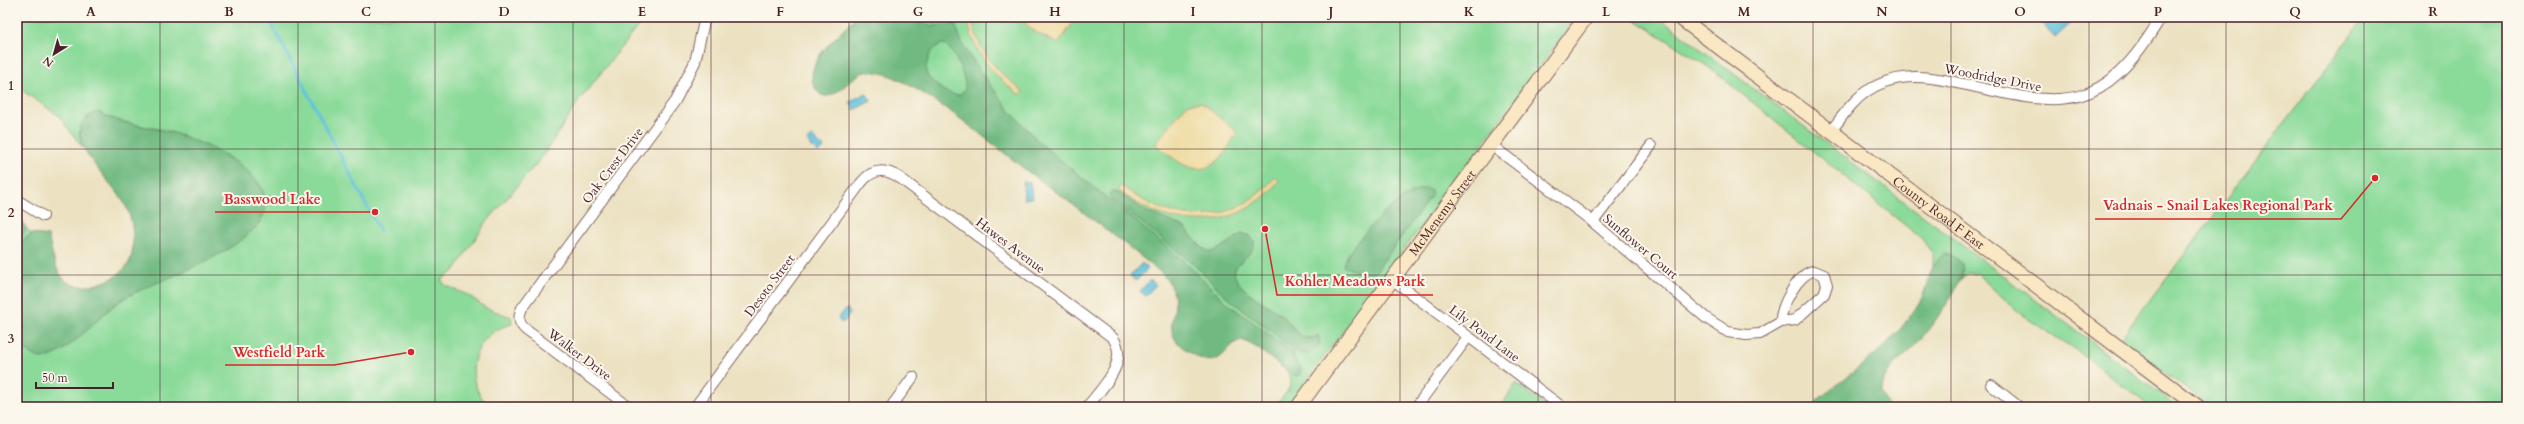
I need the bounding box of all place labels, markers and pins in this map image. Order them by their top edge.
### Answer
callout: Basswood Lake [215,186,329,212]
callout: Vadnais - Snail Lakes Regional Park [2095,193,2341,219]
callout: Kohler Meadows Park [1277,269,1433,295]
callout: Westfield Park [225,339,334,365]

